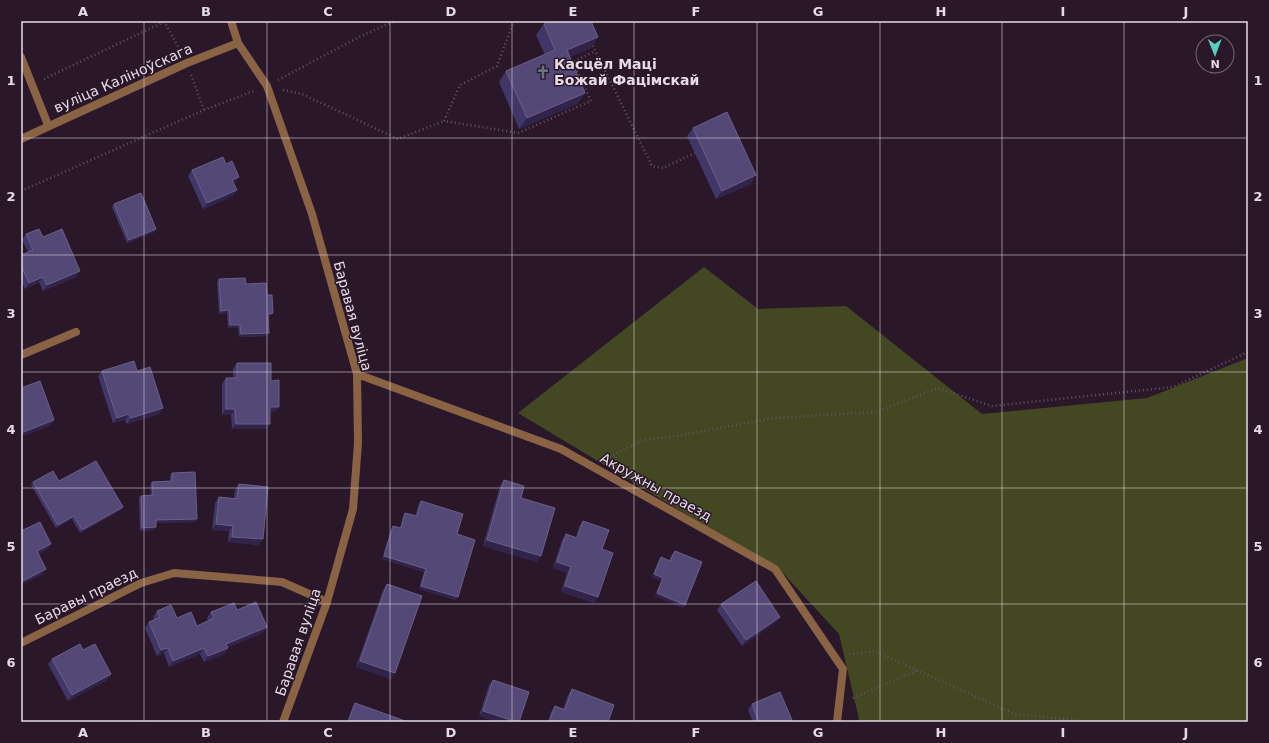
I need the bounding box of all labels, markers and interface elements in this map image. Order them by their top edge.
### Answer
text: A [78,4,88,19]
text: B [201,4,211,19]
text: C [323,4,333,19]
text: D [446,4,457,19]
text: E [569,4,577,19]
text: F [692,4,700,19]
text: G [813,4,823,19]
text: H [936,4,946,19]
text: I [1061,4,1065,19]
text: J [1183,4,1188,19]
north arrow [1195,34,1235,74]
street label: вуліца Каліноўскага [51,40,195,116]
place label: Касцёл Маці Божай Фацімскай [554,56,699,88]
text: N [1210,57,1220,70]
church icon: Касцёл Маці Божай Фацімскай [535,64,551,80]
text: 1 [6,73,16,88]
text: 1 [1253,73,1263,88]
text: 2 [6,189,16,204]
text: 2 [1253,189,1263,204]
street label: Баравая вуліца [331,259,375,373]
text: 3 [6,306,16,321]
text: 3 [1253,306,1263,321]
text: 4 [6,422,16,437]
text: 4 [1253,422,1263,437]
street label: Акружны праезд [598,450,714,524]
text: 5 [6,539,16,554]
text: 5 [1253,539,1263,554]
street label: Баравы праезд [32,564,140,628]
street label: Баравая вуліца [272,586,324,698]
text: 6 [6,655,16,670]
text: 6 [1253,655,1263,670]
text: A [78,725,88,740]
text: B [201,725,211,740]
text: C [323,725,333,740]
text: D [446,725,457,740]
text: E [569,725,577,740]
text: F [692,725,700,740]
text: G [813,725,823,740]
text: H [936,725,946,740]
text: I [1061,725,1065,740]
text: J [1183,725,1188,740]

